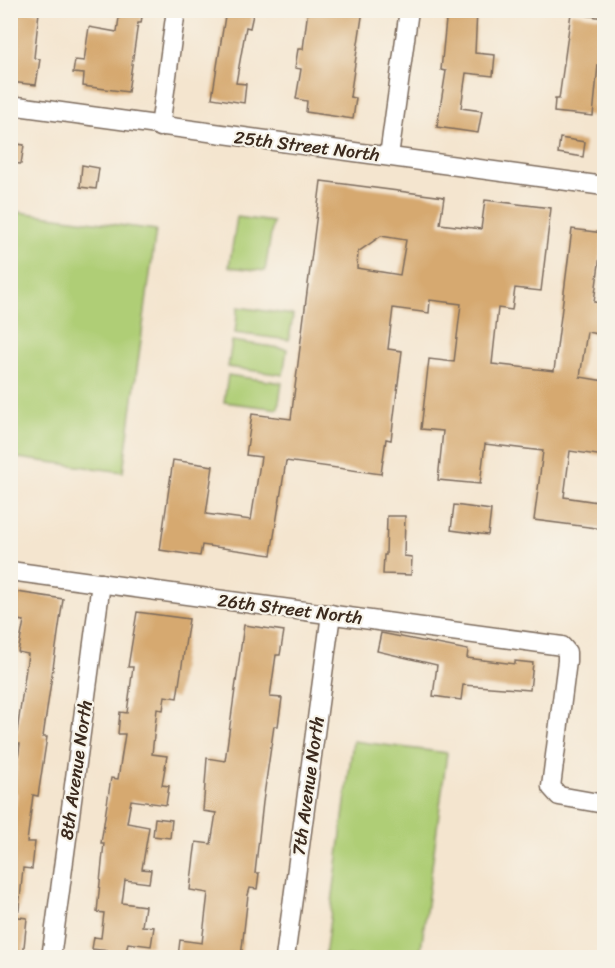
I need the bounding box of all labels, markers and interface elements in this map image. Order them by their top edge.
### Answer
street label: 25th Street North [232,121,382,171]
street label: 26th Street North [216,584,364,634]
street label: 8th Avenue North [50,698,102,842]
street label: 7th Avenue North [282,714,334,858]

